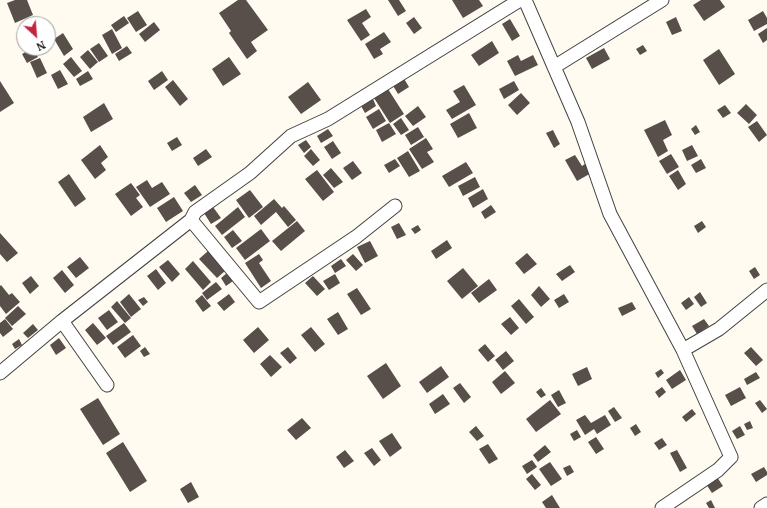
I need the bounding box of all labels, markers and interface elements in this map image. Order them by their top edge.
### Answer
north arrow [16,16,56,56]
text: N [34,38,48,54]

